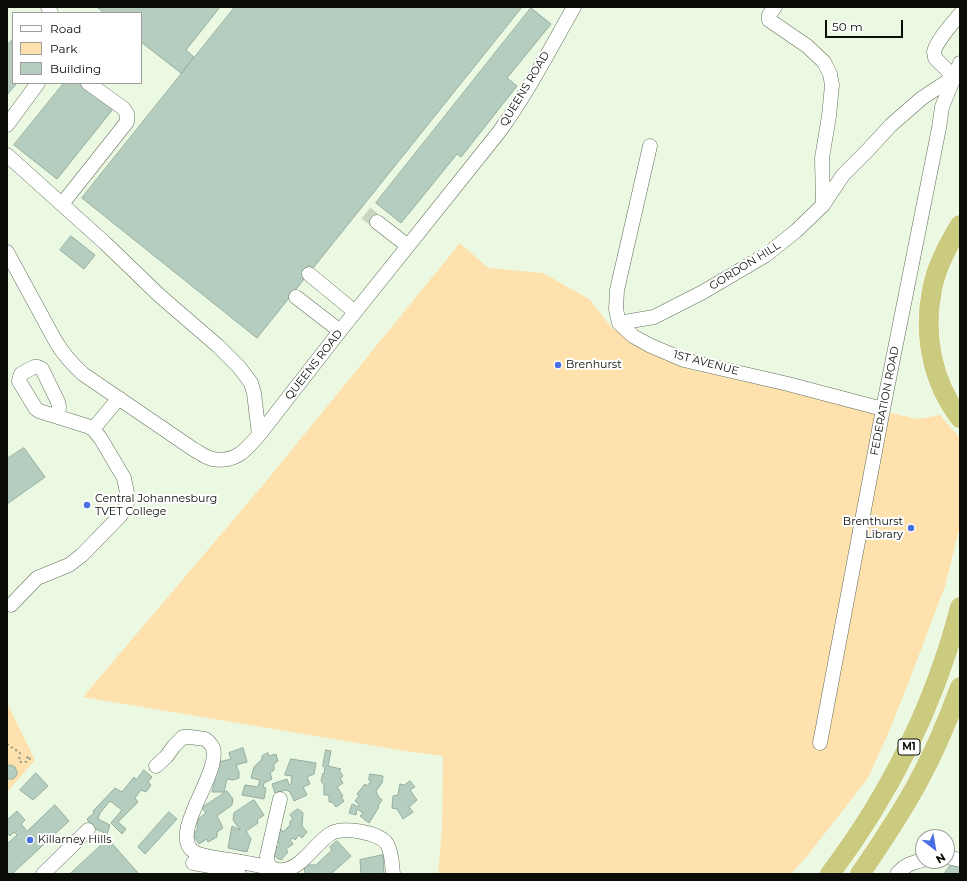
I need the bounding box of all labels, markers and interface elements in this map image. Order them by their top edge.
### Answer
legend [12,12,142,84]
scale bar [827,12,905,38]
text: 50 m [832,19,863,34]
text: Road [50,21,81,36]
text: Park [50,41,77,56]
street label: QUEENS ROAD [497,49,553,129]
text: Building [50,61,101,76]
street label: GORDON HILL [707,239,783,293]
street label: QUEENS ROAD [283,327,345,403]
street label: FEDERATION ROAD [868,345,902,457]
street label: 1ST AVENUE [672,348,740,378]
place label: Brenhurst [566,358,622,372]
marker: Brenhurst [553,360,563,370]
place label: Central Johannesburg TVET College [95,492,217,518]
marker: Central Johannesburg TVET College [82,500,92,510]
place label: Brenthurst Library [843,515,903,541]
marker: Brenthurst Library [906,523,916,533]
road number: M1 [898,739,920,755]
north arrow [915,829,955,869]
place label: Killarney Hills [38,833,112,847]
marker: Killarney Hills [25,835,35,845]
text: N [933,850,948,867]

